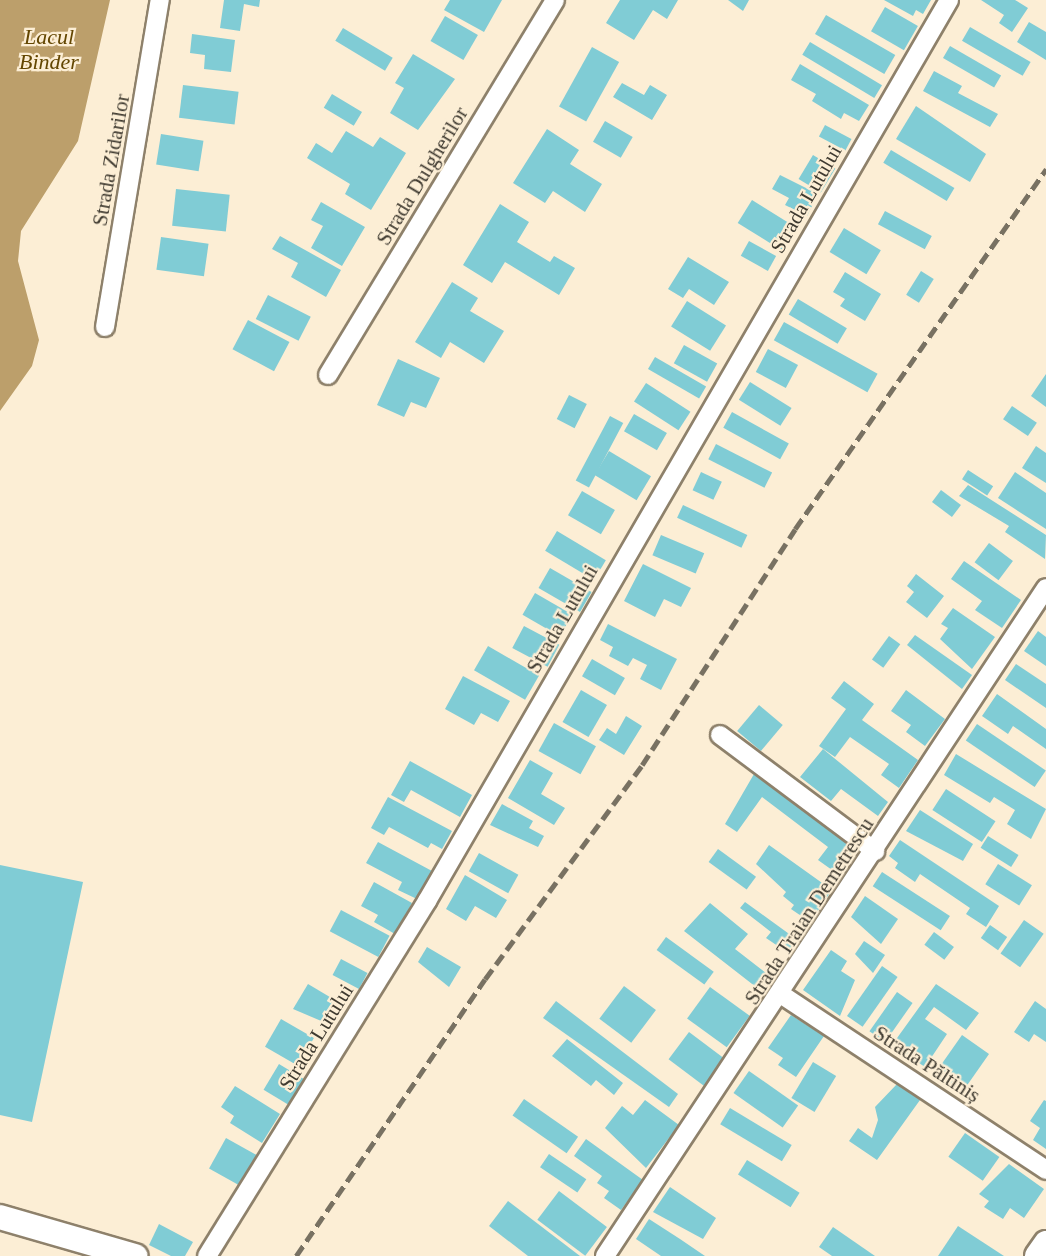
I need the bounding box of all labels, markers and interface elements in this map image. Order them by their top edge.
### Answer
water label: Lacul Binder [19,23,79,74]
street label: Strada Zidarilor [87,92,135,228]
street label: Strada Dulgherilor [371,102,473,250]
street label: Strada Lutului [765,140,847,258]
street label: Strada Lutului [521,560,603,678]
street label: Strada Traian Demetrescu [739,813,879,1009]
street label: Strada Lutului [273,979,359,1095]
street label: Strada Păltiniș [869,1020,985,1108]

